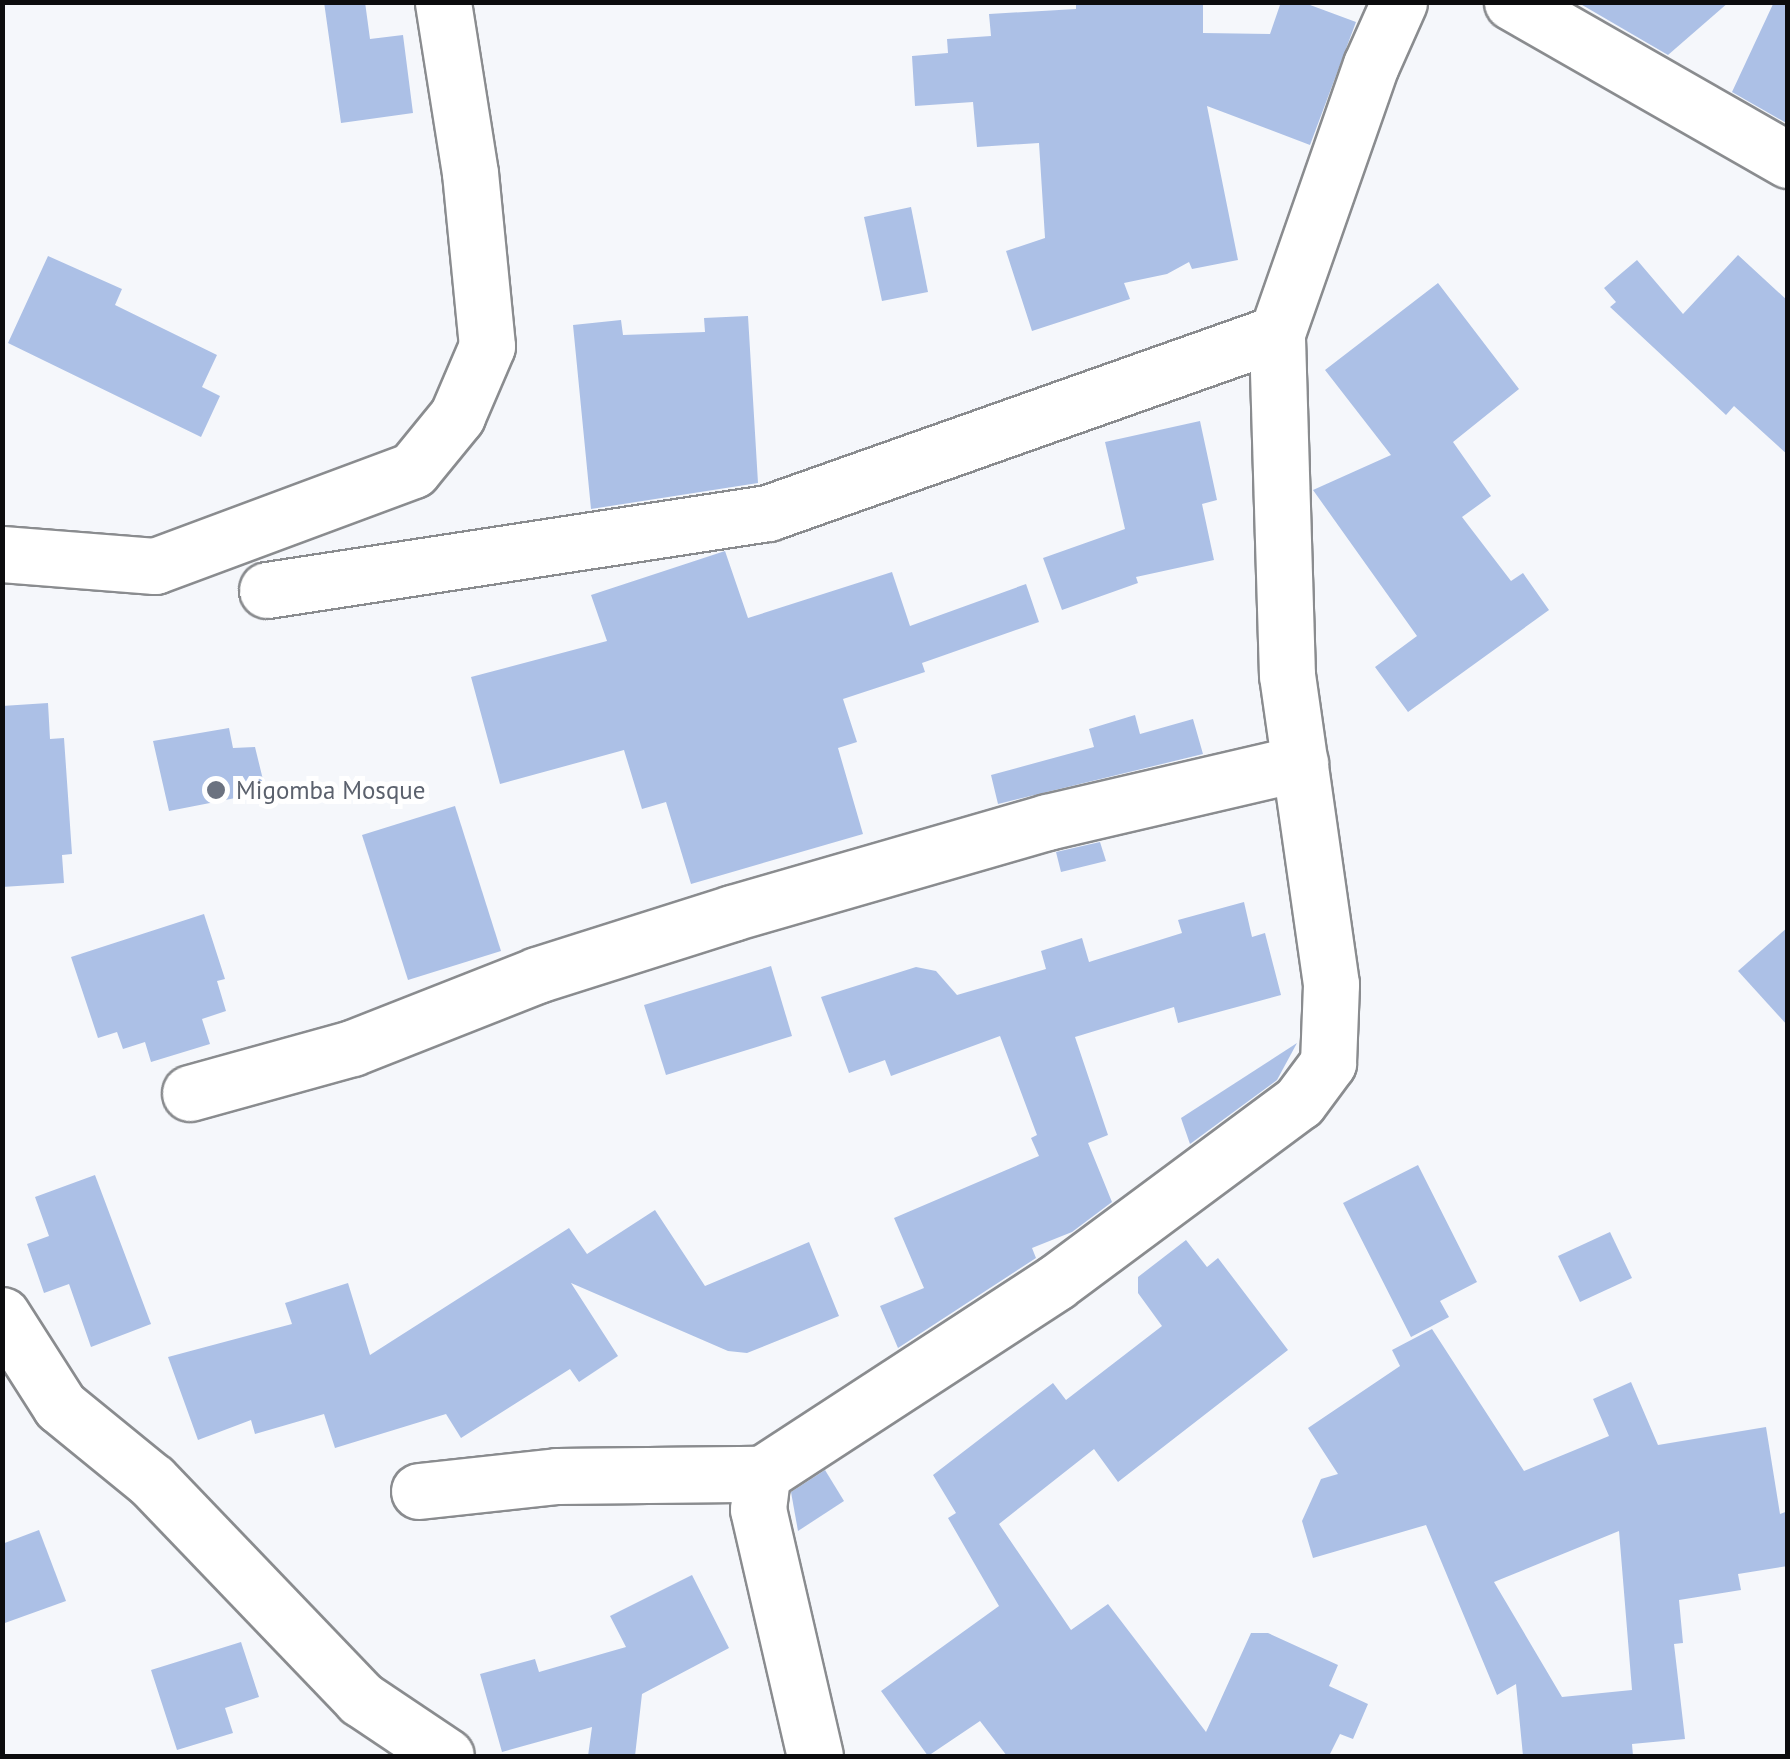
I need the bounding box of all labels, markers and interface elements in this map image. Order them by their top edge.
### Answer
place label: Migomba Mosque [236,775,425,805]
marker: Migomba Mosque [205,779,227,801]

